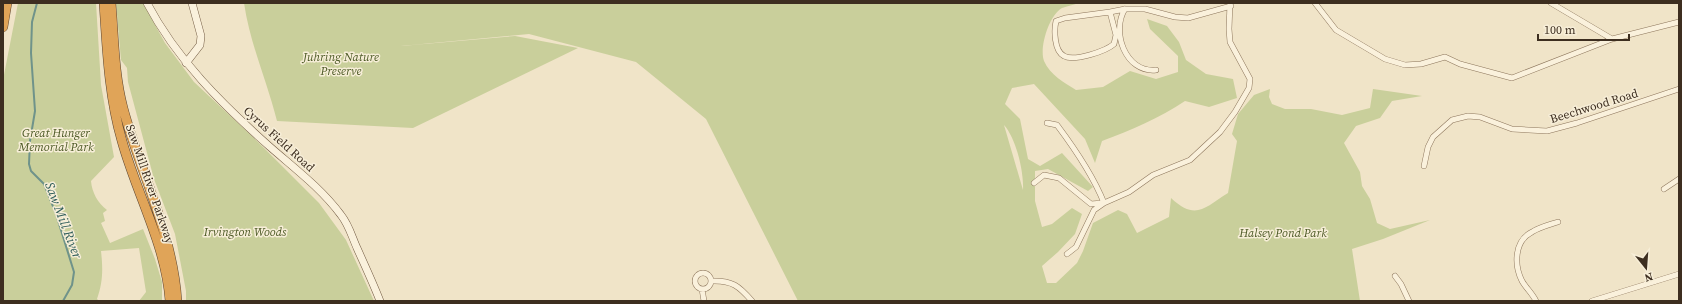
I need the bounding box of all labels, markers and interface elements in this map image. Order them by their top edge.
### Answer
scale bar [1538,16,1629,42]
text: 100 m [1544,22,1576,38]
park label: Juhring Nature Preserve [301,49,379,79]
street label: Beechwood Road [1548,85,1640,127]
street label: Cyrus Field Road [240,103,318,175]
street label: Saw Mill River Parkway [122,122,178,247]
park label: Great Hunger Memorial Park [17,125,94,155]
water label: Saw Mill River [41,180,86,262]
park label: Irvington Woods [203,224,287,240]
park label: Halsey Pond Park [1238,225,1327,241]
north arrow [1626,248,1666,288]
text: N [1643,269,1655,285]

